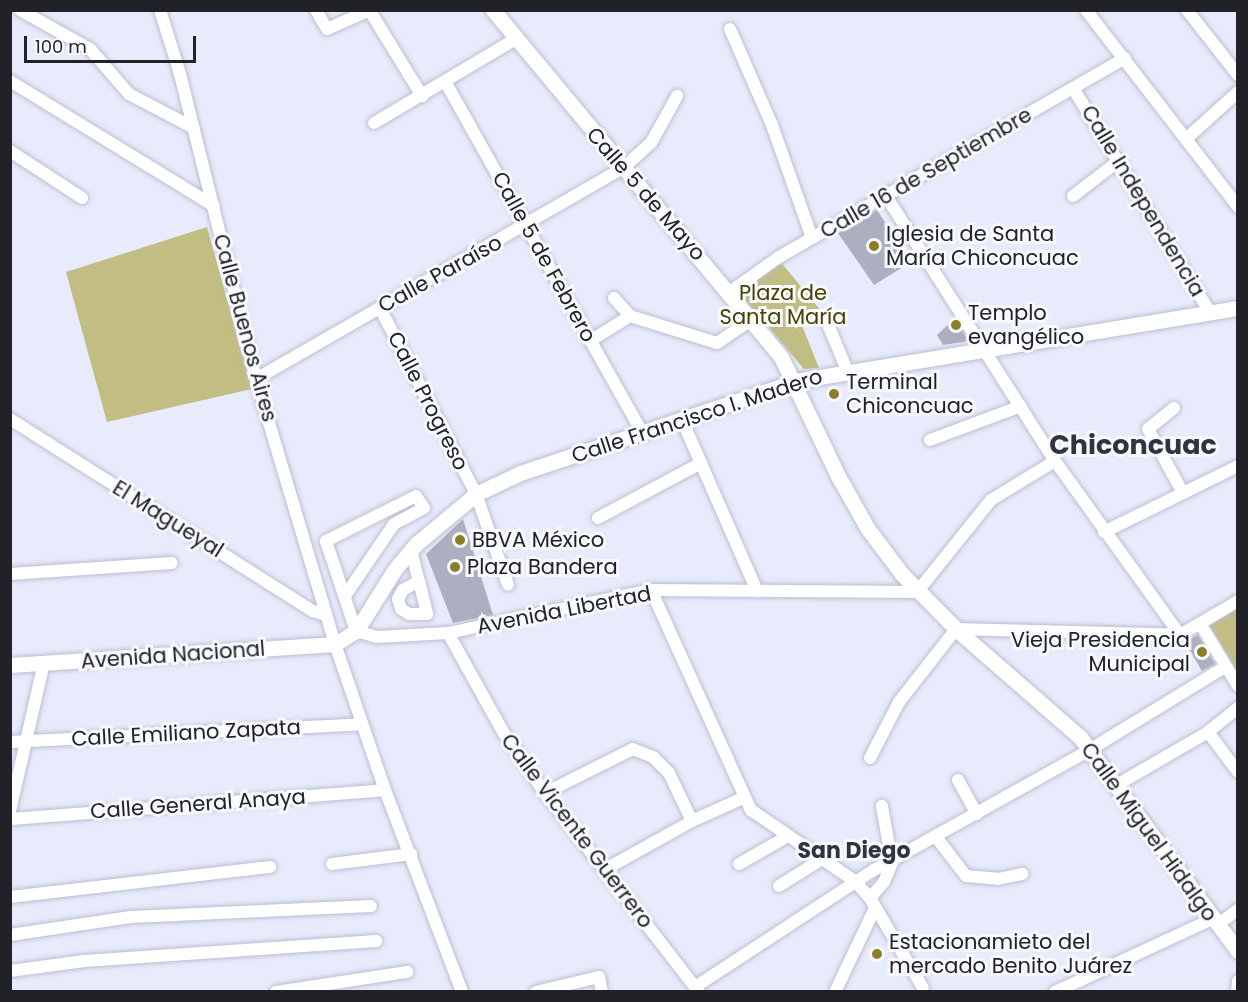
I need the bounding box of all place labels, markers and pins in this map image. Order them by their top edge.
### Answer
place label: Iglesia de Santa María Chiconcuac [886,221,1079,271]
marker: Iglesia de Santa María Chiconcuac [867,239,881,253]
place label: Templo evangélico [968,300,1084,350]
marker: Templo evangélico [949,318,963,332]
place label: Terminal Chiconcuac [846,369,974,419]
marker: Terminal Chiconcuac [827,387,841,401]
place label: BBVA México [472,527,604,553]
marker: BBVA México [453,533,467,547]
place label: Plaza Bandera [467,554,618,580]
marker: Plaza Bandera [448,560,462,574]
place label: Vieja Presidencia Municipal [1011,627,1190,677]
marker: Vieja Presidencia Municipal [1195,645,1209,659]
place label: Estacionamieto del mercado Benito Juárez [889,929,1132,979]
marker: Estacionamieto del mercado Benito Juárez [870,947,884,961]

